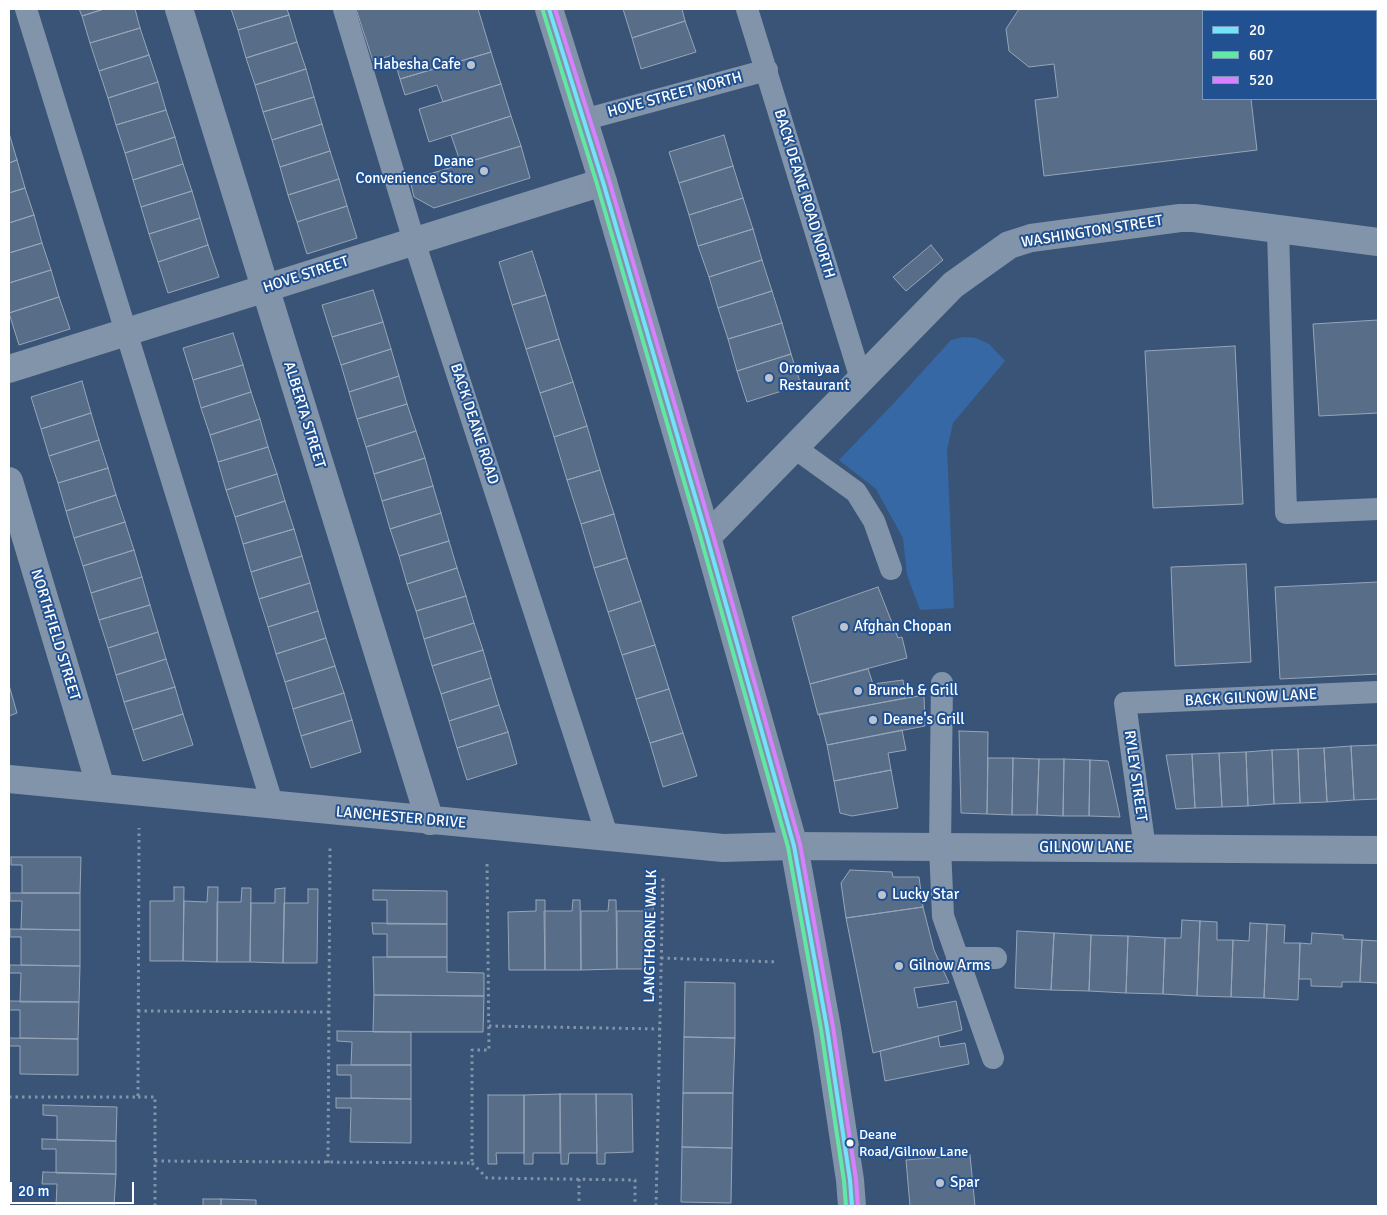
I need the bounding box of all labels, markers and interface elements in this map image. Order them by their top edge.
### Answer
legend [1202,10,1377,100]
text: 20 [1249,21,1265,39]
text: 607 [1249,46,1273,64]
place label: Habesha Cafe [373,56,461,74]
marker: Habesha Cafe [465,59,477,71]
street label: HOVE STREET NORTH [606,68,744,122]
text: 520 [1249,71,1273,89]
street label: BACK DEANE ROAD NORTH [770,107,838,281]
place label: Deane Convenience Store [355,153,474,188]
marker: Deane Convenience Store [478,165,490,177]
street label: WASHINGTON STREET [1020,212,1164,252]
street label: HOVE STREET [261,253,351,297]
street label: ALBERTA STREET [279,359,329,471]
place label: Oromiyaa Restaurant [779,360,849,395]
street label: BACK DEANE ROAD [446,361,502,487]
marker: Oromiyaa Restaurant [763,372,775,384]
street label: NORTHFIELD STREET [26,567,84,703]
place label: Afghan Chopan [854,618,952,636]
marker: Afghan Chopan [838,621,850,633]
place label: Brunch & Grill [868,682,958,700]
marker: Brunch & Grill [852,685,864,697]
street label: BACK GILNOW LANE [1184,686,1318,710]
place label: Deane's Grill [883,711,965,729]
marker: Deane's Grill [867,714,879,726]
street label: RYLEY STREET [1120,729,1150,823]
street label: LANCHESTER DRIVE [335,803,467,833]
street label: GILNOW LANE [1039,839,1133,857]
street label: LANGTHORNE WALK [641,869,661,1003]
place label: Lucky Star [892,886,959,904]
marker: Lucky Star [876,889,888,901]
place label: Gilnow Arms [909,957,990,975]
marker: Gilnow Arms [893,960,905,972]
place label: Deane Road/Gilnow Lane [859,1127,968,1160]
marker: Deane Road/Gilnow Lane [845,1138,855,1148]
scale bar [12,1172,136,1204]
place label: Spar [950,1174,979,1192]
marker: Spar [934,1177,946,1189]
text: 20 m [18,1182,49,1200]

